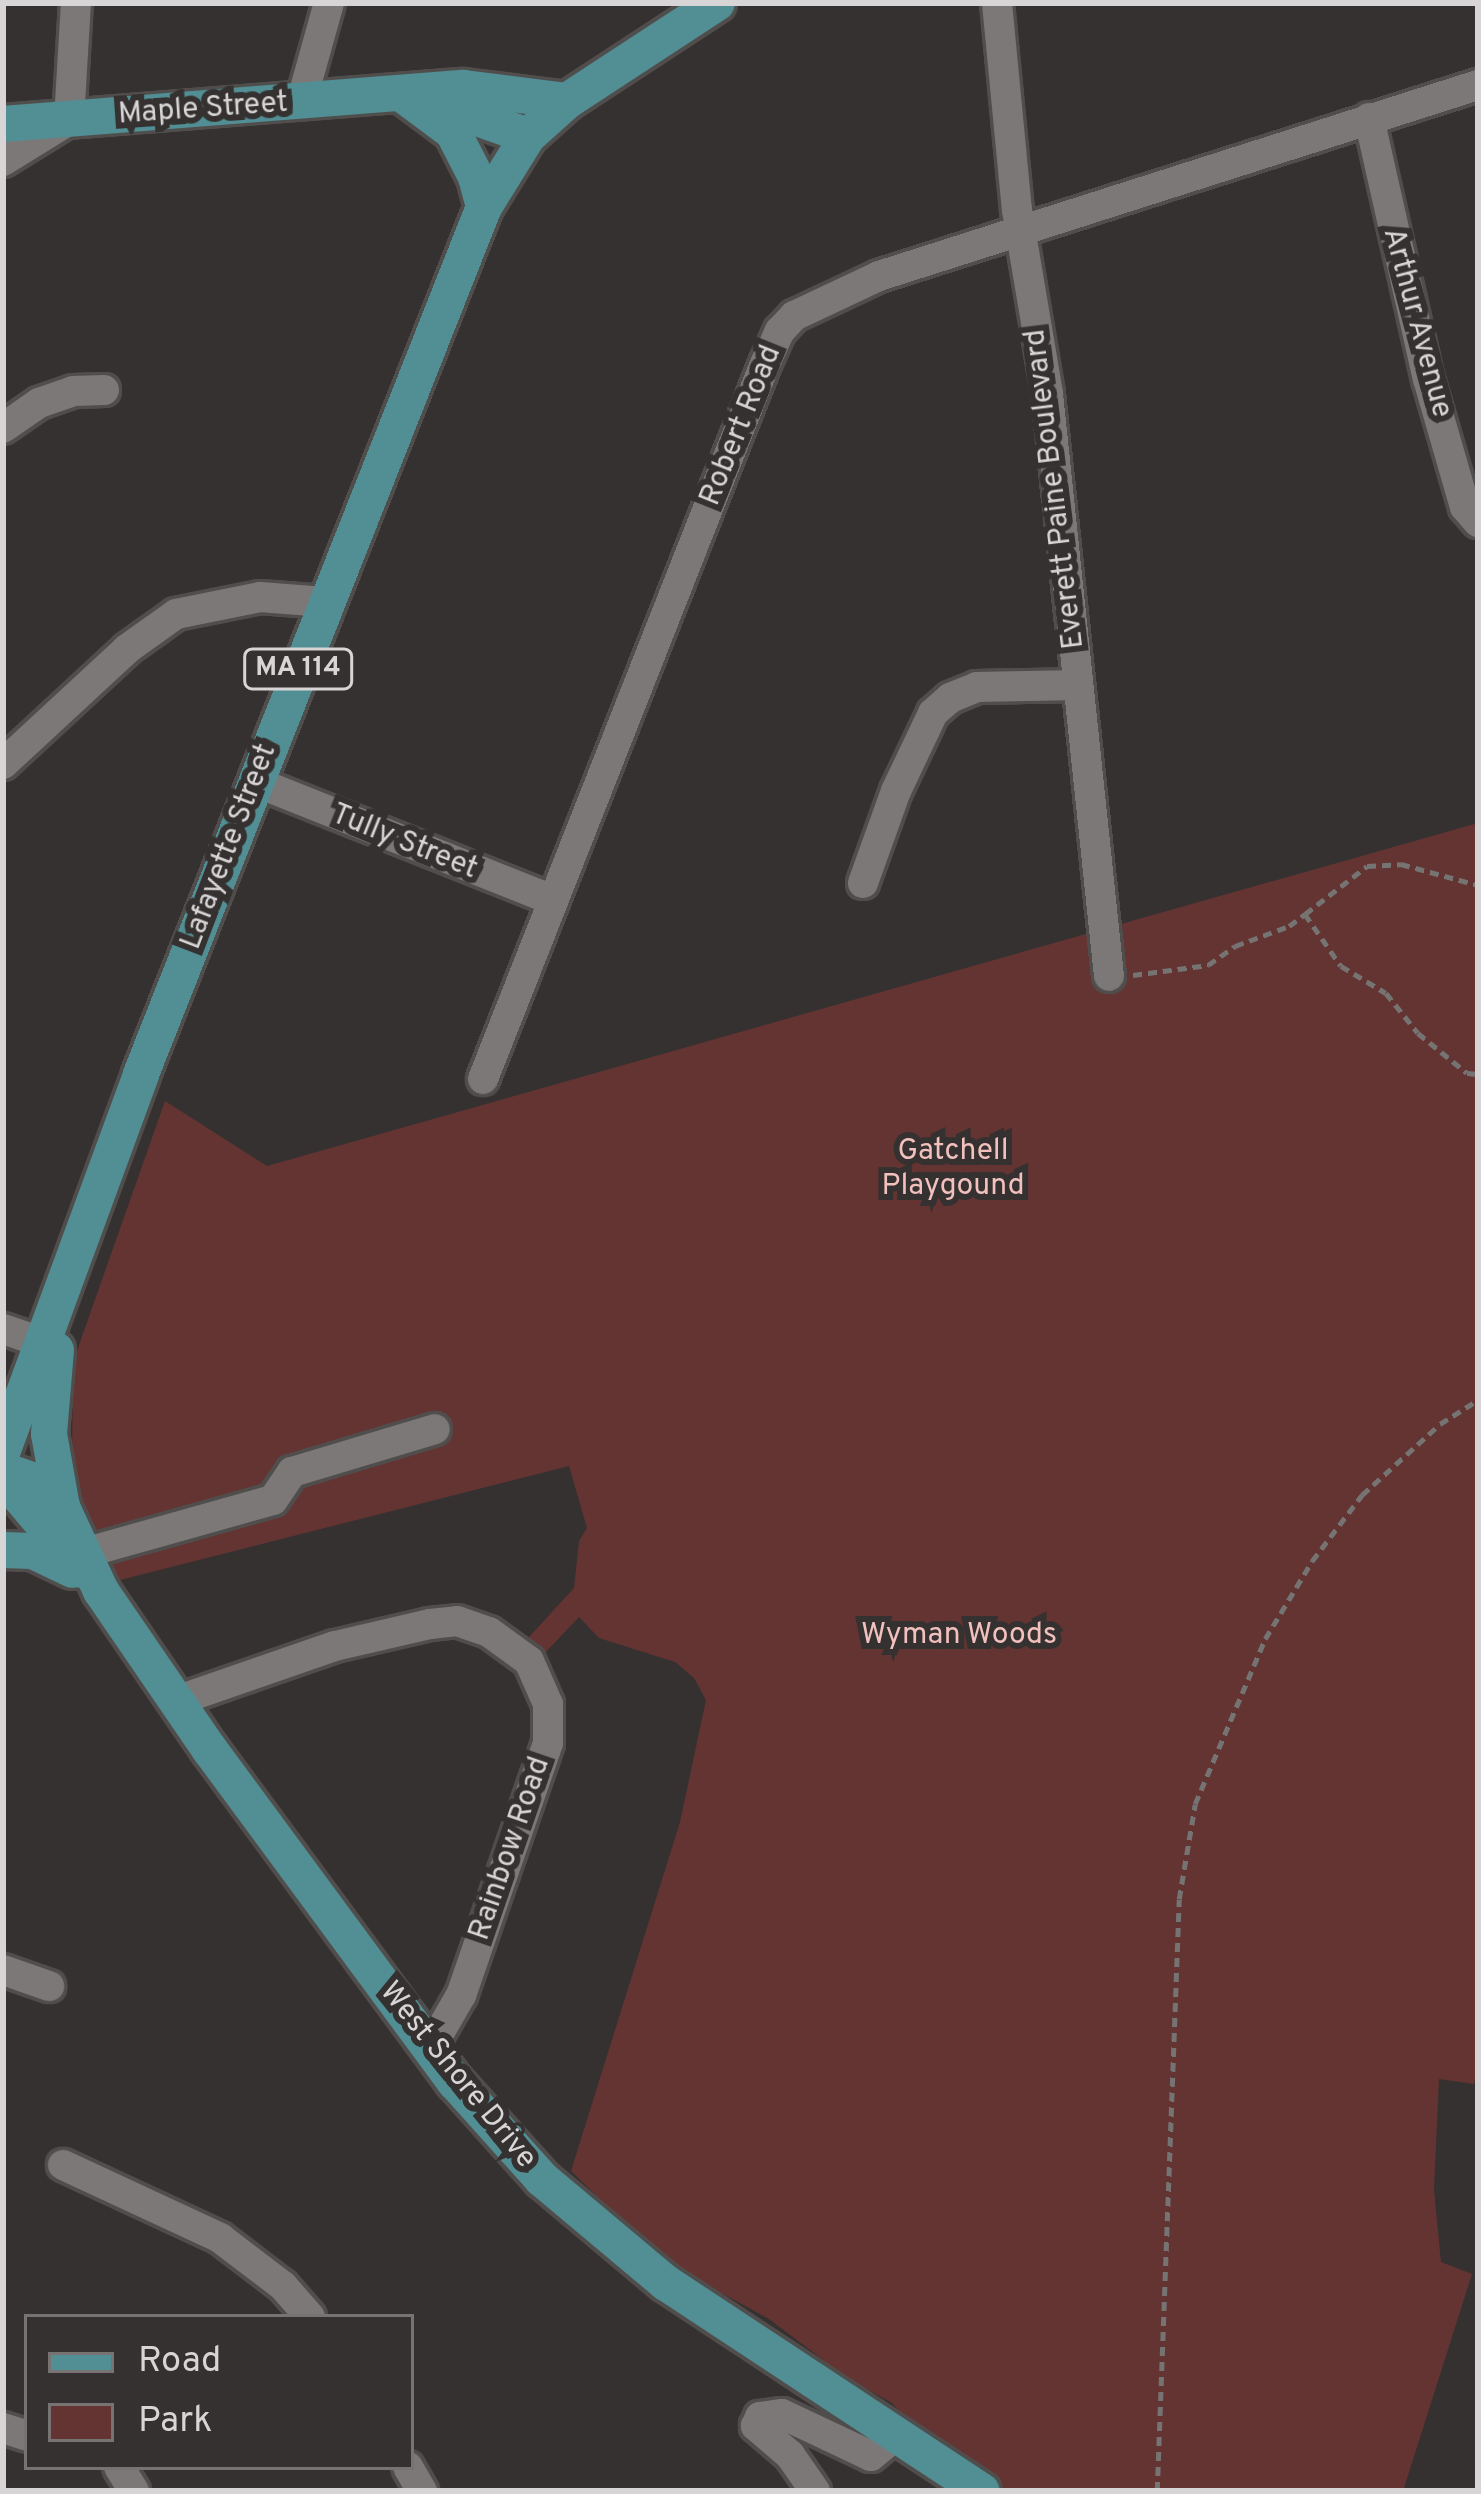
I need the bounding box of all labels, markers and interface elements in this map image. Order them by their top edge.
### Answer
street label: Maple Street [117,86,289,134]
street label: Arthur Avenue [1373,224,1459,422]
street label: Everett Paine Boulevard [1019,327,1093,651]
street label: Robert Road [694,341,790,511]
road number: MA 114 [241,648,355,690]
street label: Lafayette Street [174,739,286,955]
street label: Tully Street [326,797,482,889]
park label: Gatchell Playgound [882,1134,1024,1204]
park label: Wyman Woods [861,1618,1057,1654]
street label: Rainbow Road [463,1753,559,1945]
street label: West Shore Drive [371,1975,543,2177]
legend [24,2314,414,2470]
text: Road [138,2339,221,2385]
text: Park [138,2399,212,2445]

